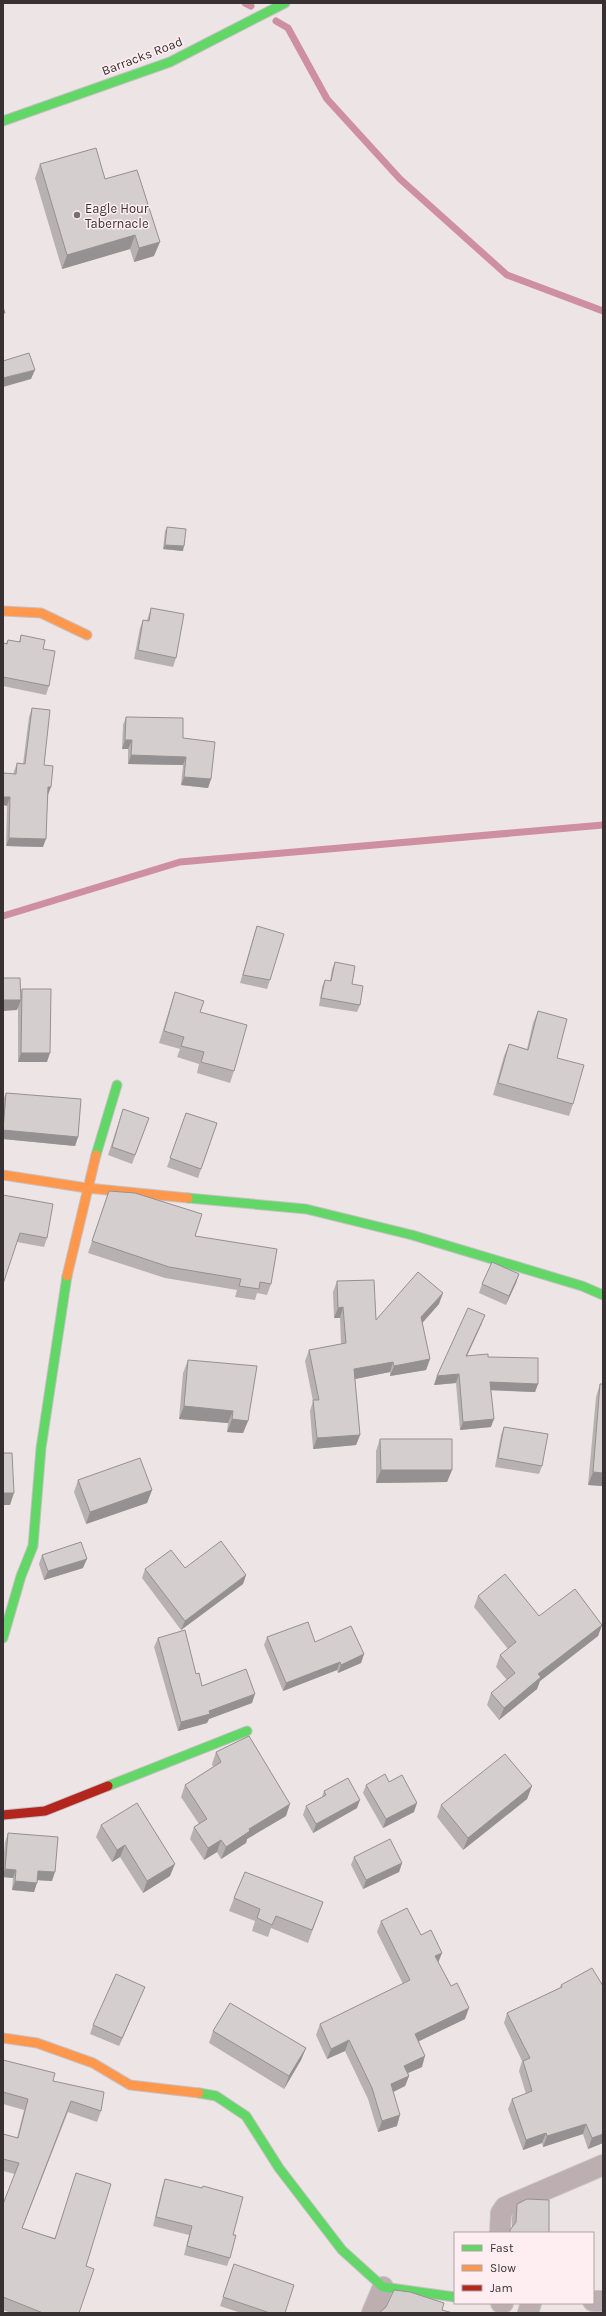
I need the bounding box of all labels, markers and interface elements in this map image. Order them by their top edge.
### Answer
street label: Barracks Road [99,34,185,78]
place label: Eagle Hour Tabernacle [85,201,149,231]
marker: Eagle Hour Tabernacle [72,210,82,220]
legend [454,2232,594,2304]
text: Fast [490,2241,514,2255]
text: Slow [490,2261,516,2275]
text: Jam [490,2281,513,2295]

